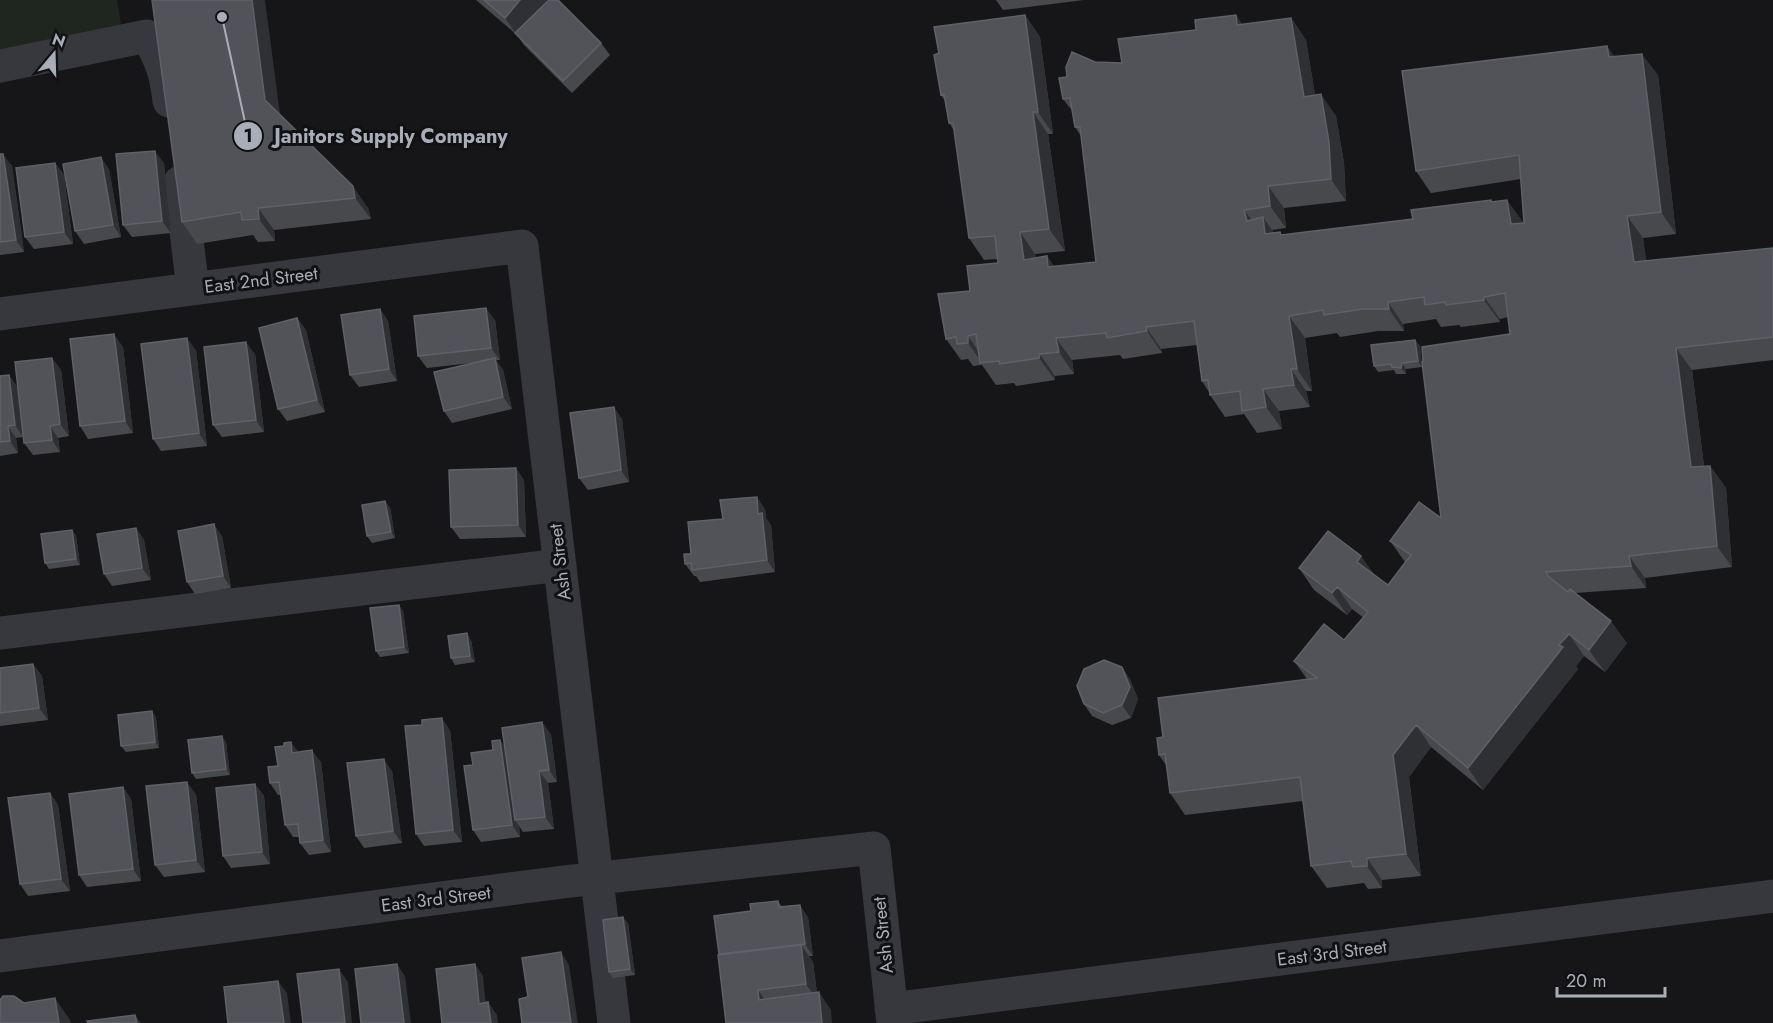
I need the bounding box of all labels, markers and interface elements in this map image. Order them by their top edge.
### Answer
north arrow [24,24,84,84]
text: N [49,27,68,53]
callout: Janitors Supply Company [233,117,520,155]
text: Janitors Supply Company [270,122,508,151]
text: 1 [243,123,253,149]
street label: East 2nd Street [203,260,320,300]
street label: Ash Street [542,522,578,602]
street label: East 3rd Street [380,879,493,919]
street label: Ash Street [866,895,900,975]
street label: East 3rd Street [1276,933,1389,973]
scale bar [1557,960,1665,998]
text: 20 m [1566,968,1606,994]

